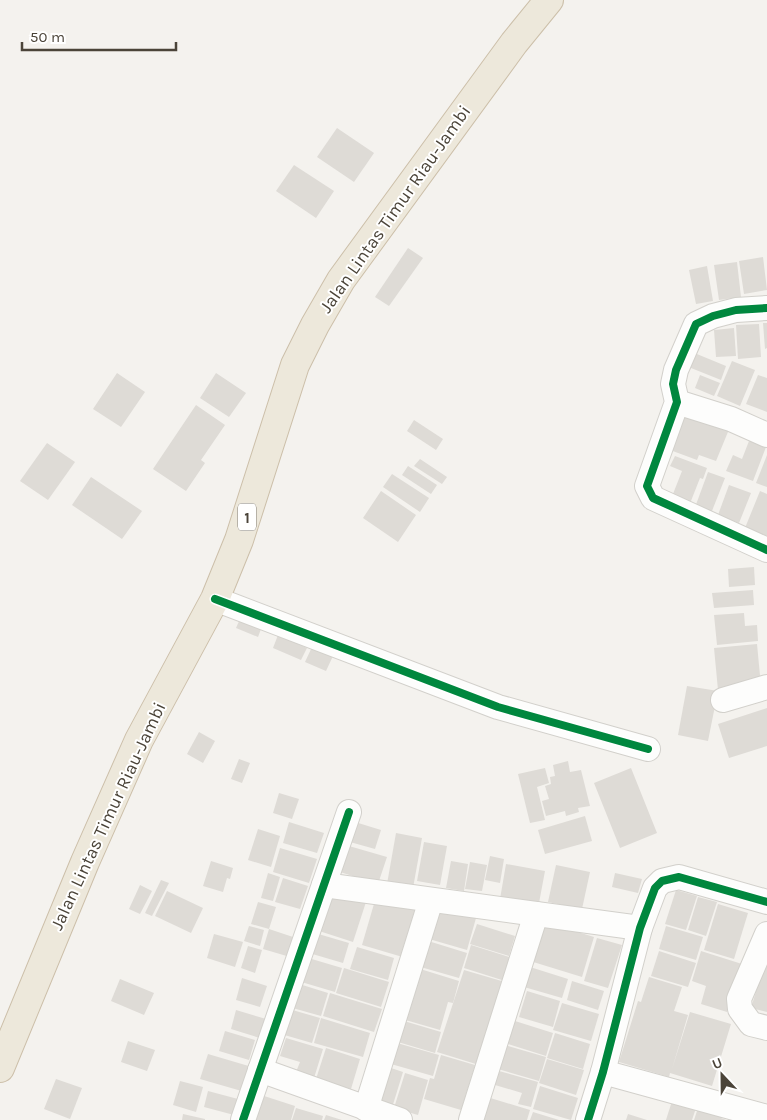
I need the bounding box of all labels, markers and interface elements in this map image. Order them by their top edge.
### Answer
scale bar [22,20,176,52]
text: 50 m [30,28,65,46]
street label: Jalan Lintas Timur Riau-Jambi [315,101,475,317]
road number: 1 [238,504,256,530]
street label: Jalan Lintas Timur Riau-Jambi [45,699,171,933]
north arrow [697,1050,747,1100]
text: U [710,1054,725,1073]

